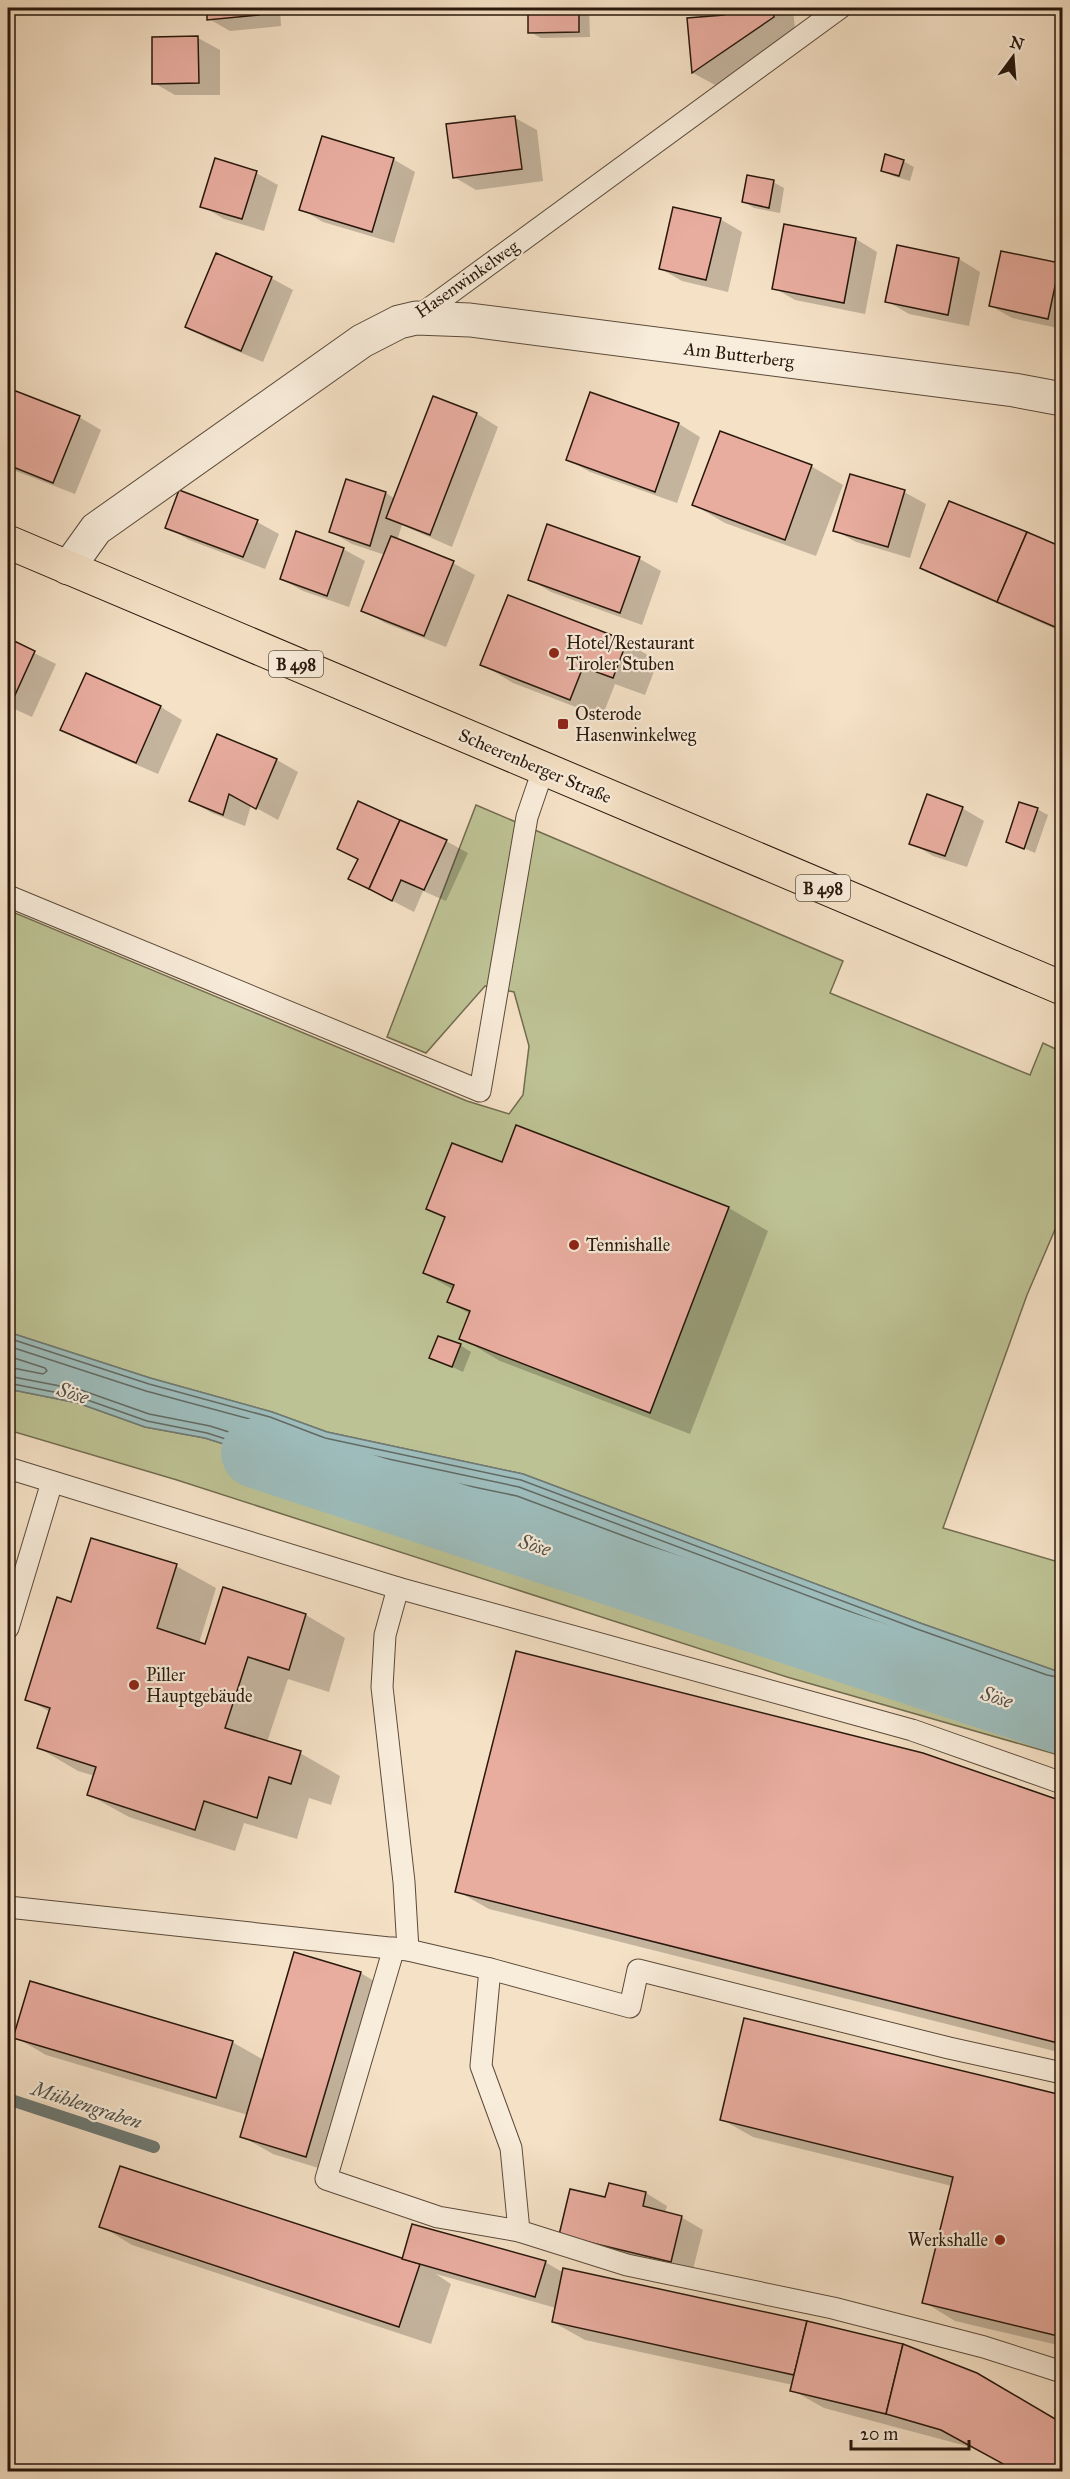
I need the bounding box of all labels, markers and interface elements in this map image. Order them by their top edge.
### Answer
north arrow [983,27,1043,87]
text: N [1008,32,1027,54]
street label: Hasenwinkelweg [411,235,524,324]
street label: Am Butterberg [681,337,796,374]
place label: Hotel/Restaurant Tiroler Stuben [566,632,695,675]
marker: Hotel/Restaurant Tiroler Stuben [547,646,561,660]
road number: B 498 [269,651,323,677]
place label: Osterode Hasenwinkelweg [575,703,697,747]
marker: Osterode Hasenwinkelweg [556,717,570,731]
street label: Scheerenberger Straße [455,724,615,809]
road number: B 498 [796,875,850,901]
place label: Tennishalle [586,1234,670,1256]
marker: Tennishalle [567,1238,581,1252]
water label: Söse [53,1376,92,1409]
water label: Söse [515,1528,554,1561]
place label: Piller Hauptgebäude [146,1664,253,1708]
marker: Piller Hauptgebäude [127,1678,141,1692]
water label: Söse [977,1680,1016,1713]
water label: Mühlengraben [27,2075,145,2134]
place label: Werkshalle [908,2229,988,2251]
marker: Werkshalle [993,2233,1007,2247]
scale bar [851,2413,970,2451]
text: 20 m [860,2423,898,2445]

